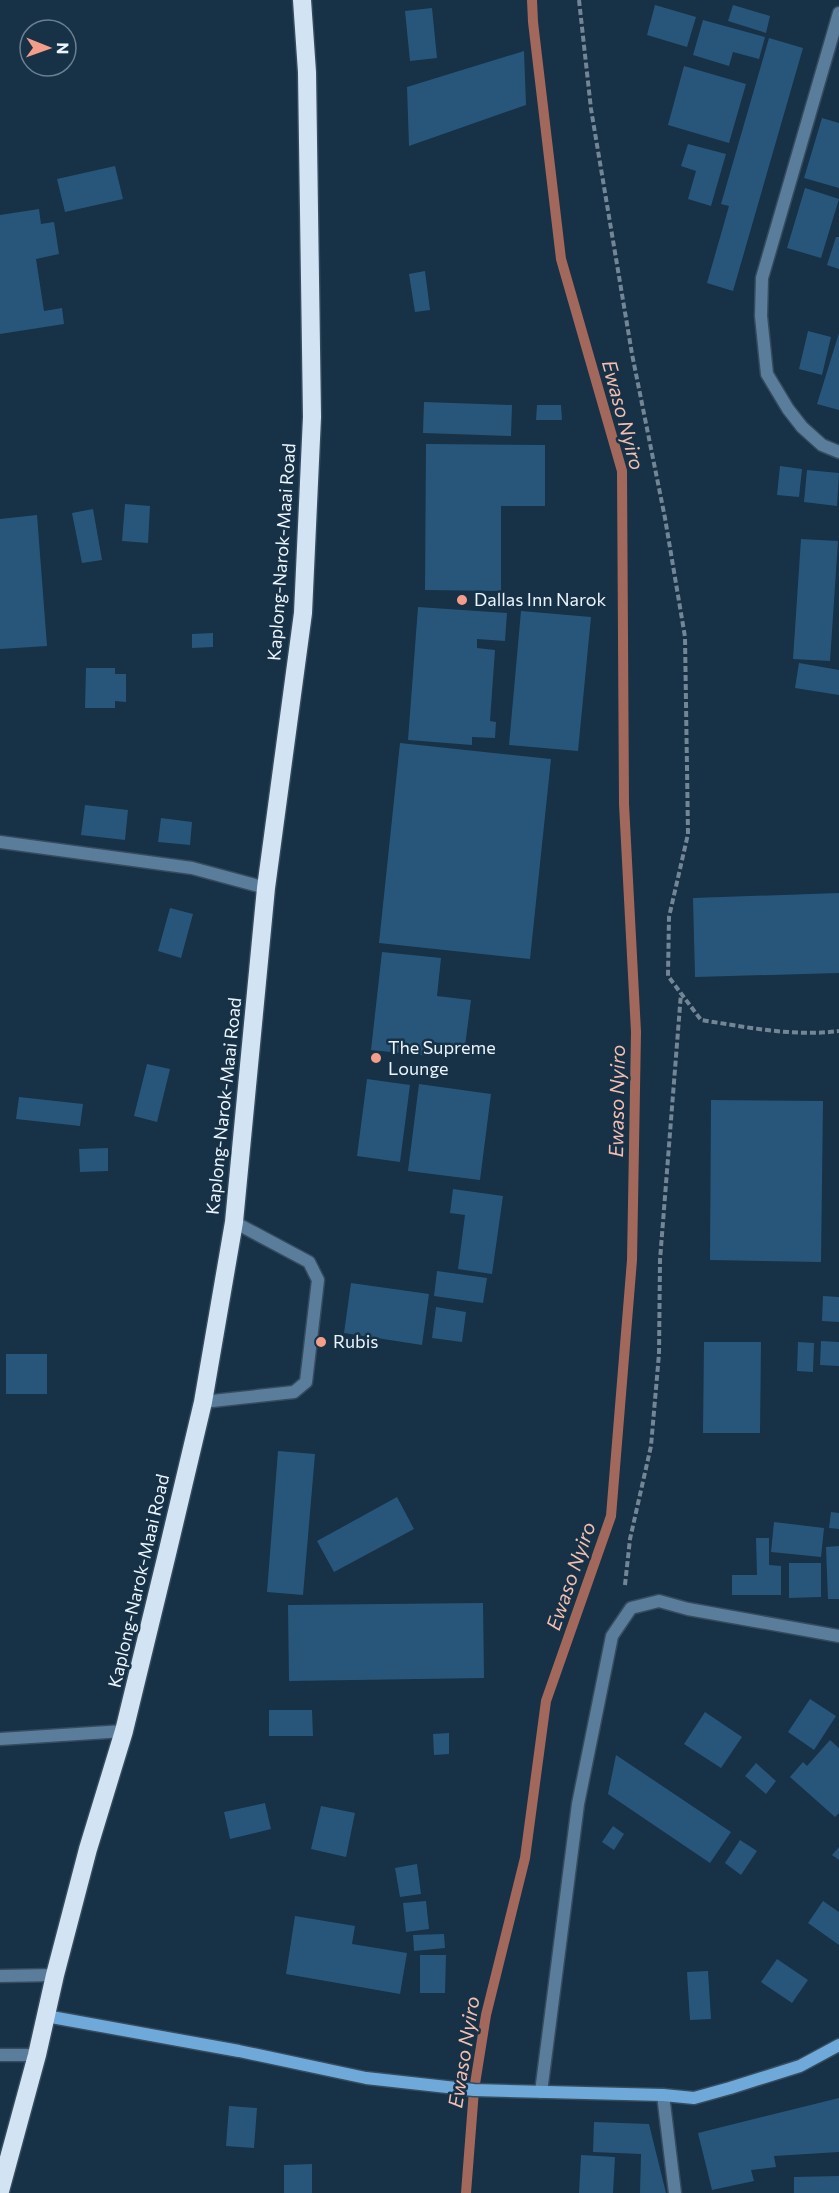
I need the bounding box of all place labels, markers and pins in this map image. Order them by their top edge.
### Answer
place label: Dallas Inn Narok [474,588,607,610]
marker: Dallas Inn Narok [455,593,469,607]
place label: The Supreme Lounge [388,1036,496,1079]
marker: The Supreme Lounge [369,1051,383,1065]
place label: Rubis [333,1330,378,1352]
marker: Rubis [314,1335,328,1349]

